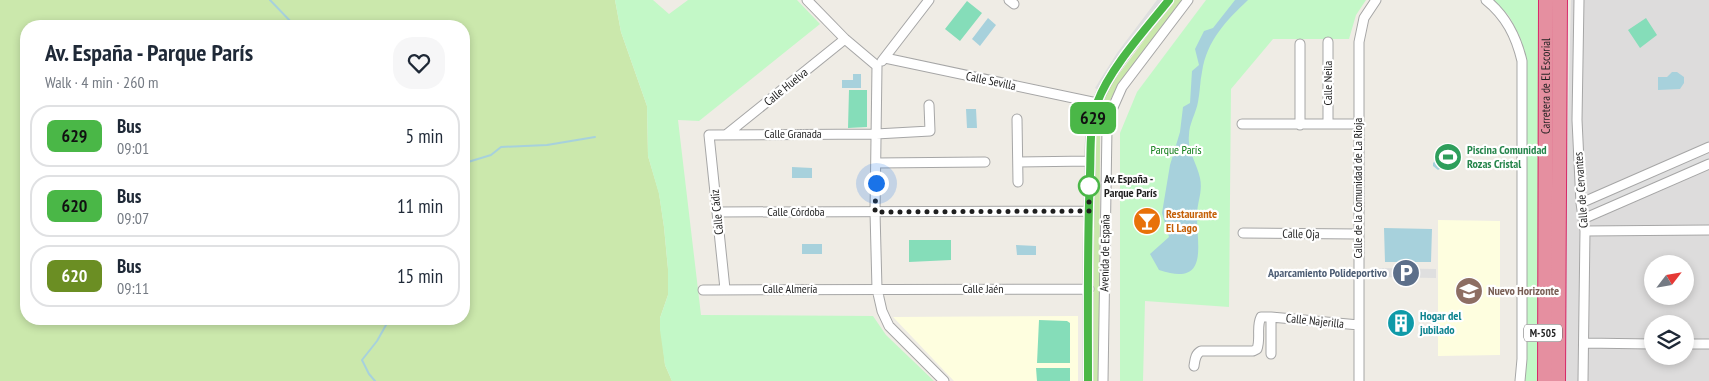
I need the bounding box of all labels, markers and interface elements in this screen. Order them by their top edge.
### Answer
text: Av. España - Parque París [45,37,253,68]
button: heart [393,37,445,89]
street label: Carretera de El Escorial [1538,38,1553,134]
street label: Calle Neila [1320,60,1335,105]
street label: Calle Huelva [761,64,811,109]
street label: Calle Sevilla [965,68,1018,93]
text: Walk · 4 min · 260 m [45,72,158,92]
line badge: 629 [1064,102,1122,134]
text: 629 [1080,106,1106,129]
text: Bus [117,114,141,138]
street label: Calle de la Comunidad de La Rioja [1350,117,1365,258]
text: 629 [62,124,87,147]
text: 5 min [406,124,443,148]
street label: Calle Granada [764,126,822,141]
text: 09:01 [117,138,149,158]
park label: Parque París [1151,142,1201,157]
sports icon: Piscina Comunidad Rozas Cristal [1433,142,1463,172]
place label: Piscina Comunidad Rozas Cristal [1467,142,1547,171]
street label: Calle de Cervantes [1570,151,1591,229]
your location [864,171,889,196]
place label: Av. España - Parque París [1103,171,1157,200]
marker: Av. España - Parque París [1078,175,1100,197]
text: Bus [117,184,141,208]
street label: Calle Cádiz [707,189,726,236]
text: 620 [62,194,87,217]
text: 11 min [397,194,443,218]
street label: Calle Córdoba [767,204,825,219]
bar icon: Restaurante El Lago [1132,206,1162,236]
place label: Restaurante El Lago [1166,206,1217,235]
text: 09:07 [117,208,149,228]
street label: Avenida de España [1096,214,1113,292]
street label: Calle Oja [1282,226,1320,241]
text: Bus [117,254,141,278]
north arrow [1644,255,1694,305]
map controls [1644,255,1694,365]
parking icon: Aparcamiento Polideportivo [1391,258,1421,288]
text: 620 [62,264,87,287]
text: 15 min [397,264,443,288]
place label: Aparcamiento Polideportivo [1267,265,1388,280]
school or university icon: Nuevo Horizonte [1454,276,1484,306]
text: 09:11 [117,278,149,298]
street label: Calle Almería [763,281,818,296]
street label: Calle Jaén [962,281,1004,296]
place label: Nuevo Horizonte [1488,283,1559,298]
building icon: Hogar del jubilado [1386,308,1416,338]
place label: Hogar del jubilado [1419,308,1461,337]
street label: Calle Najerilla [1285,310,1345,331]
button: layers [1644,315,1694,365]
road number: M-505 [1524,324,1562,342]

